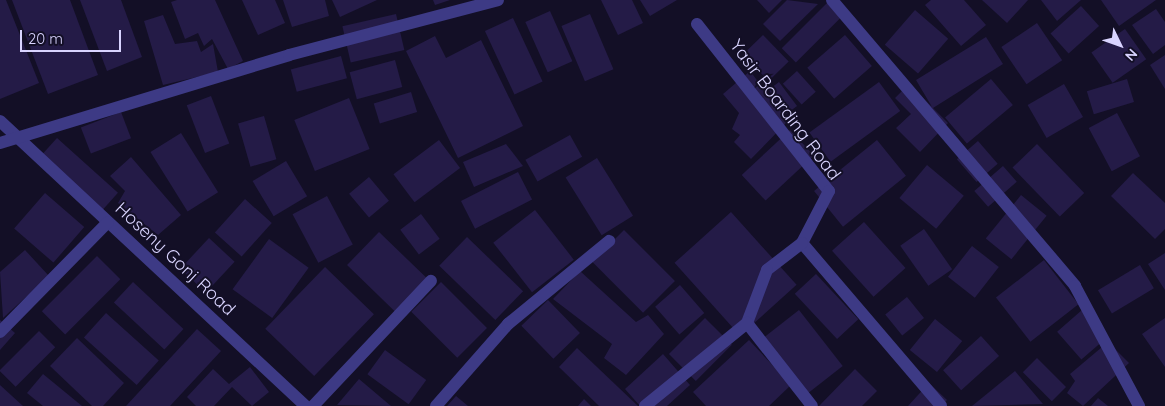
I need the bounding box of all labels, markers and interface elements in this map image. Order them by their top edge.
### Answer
scale bar [22,20,124,52]
north arrow [1095,20,1145,70]
text: 20 m [28,29,63,48]
street label: Yasir Boarding Road [725,35,845,185]
text: N [1121,45,1141,65]
street label: Hoseny Gonj Road [111,198,239,320]

